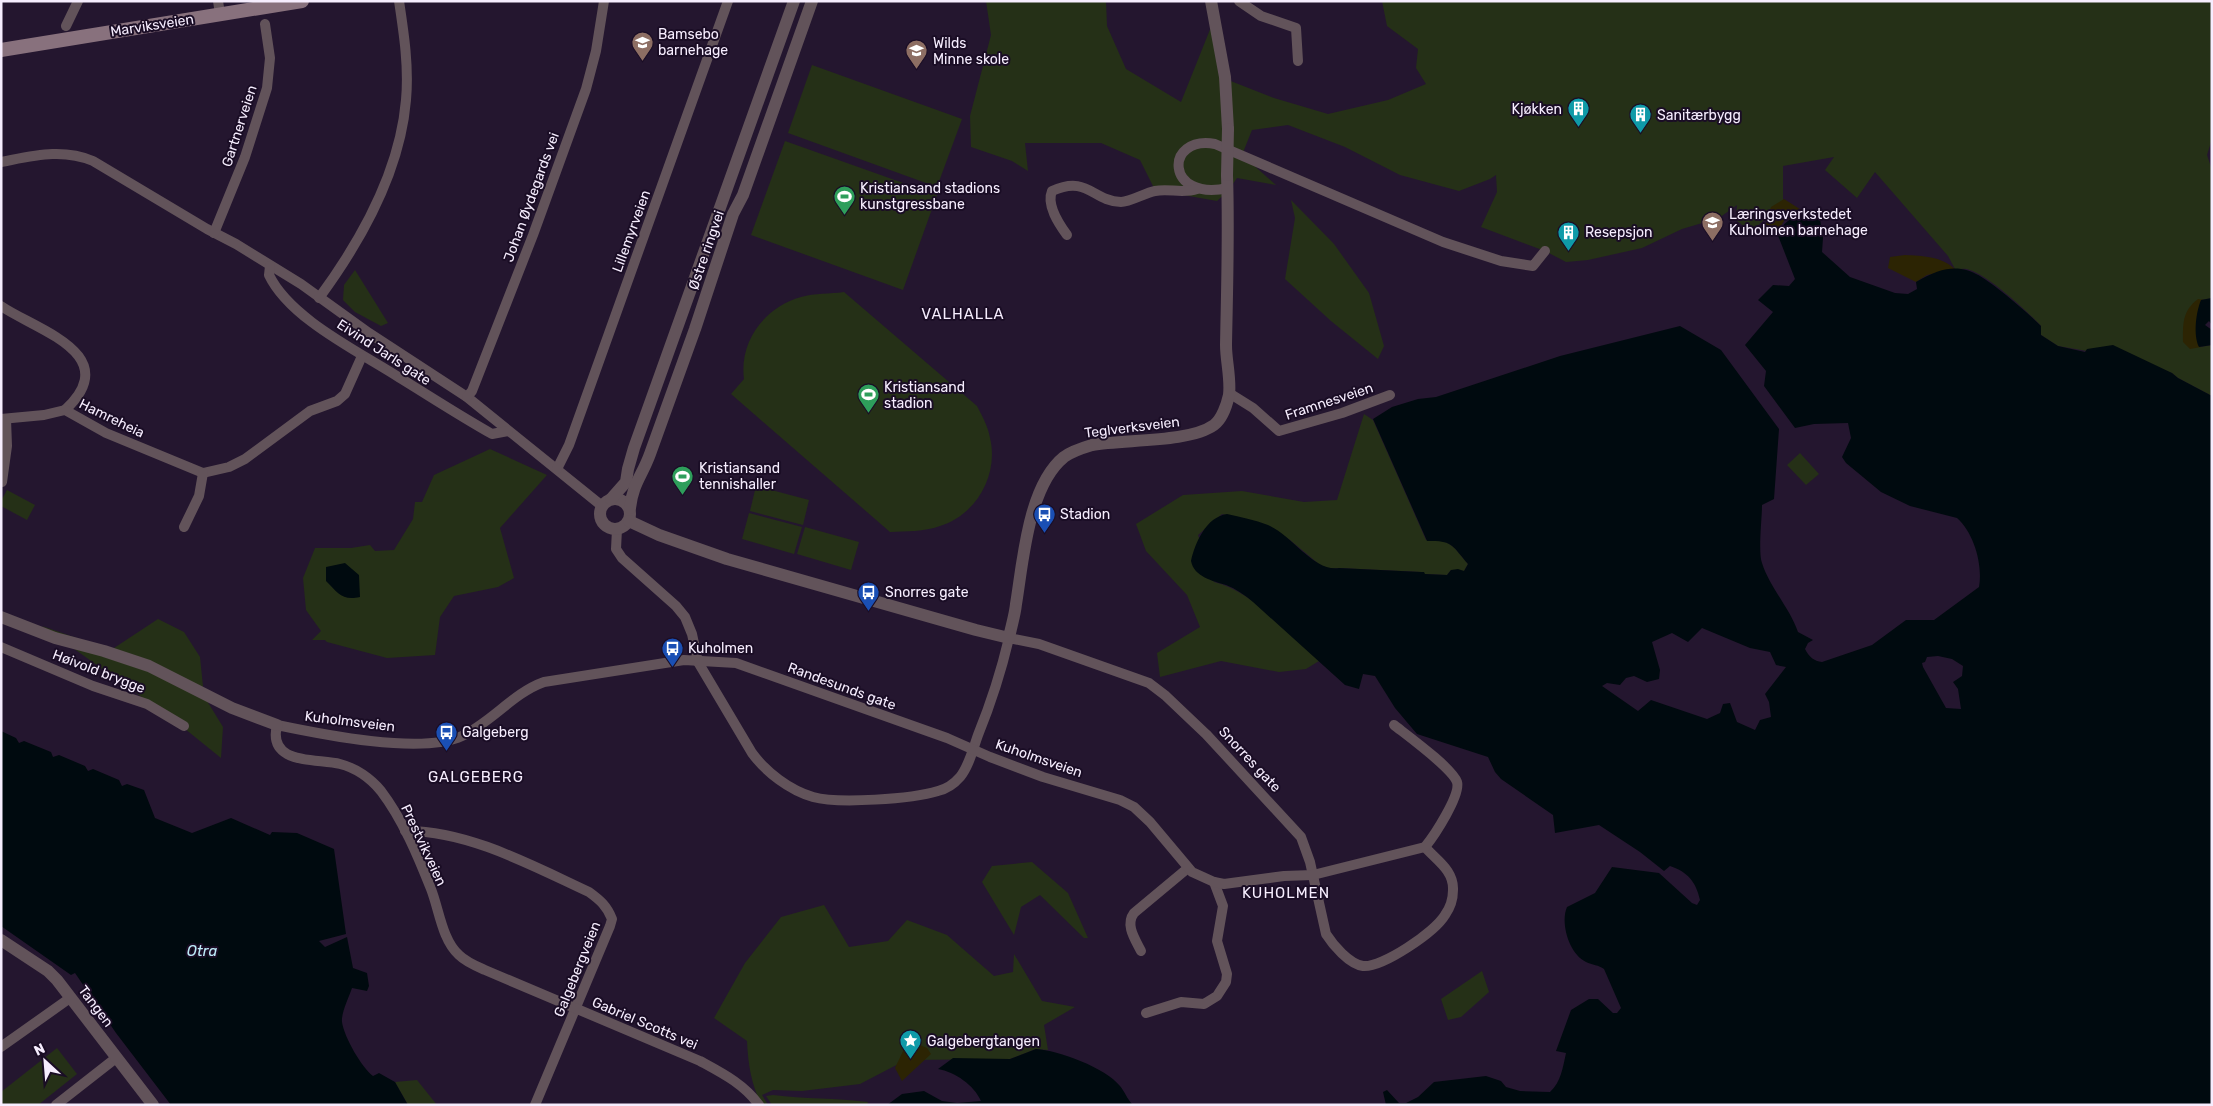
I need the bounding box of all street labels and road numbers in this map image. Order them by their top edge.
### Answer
street label: Marviksveien [109,11,195,40]
street label: Gartnerveien [218,83,261,169]
street label: Johan Øydegards vei [500,130,563,264]
street label: Lillemyrveien [609,188,654,275]
street label: Østre ringvei [685,208,728,292]
street label: Eivind Jarls gate [334,316,434,389]
street label: Framnesveien [1283,379,1375,424]
street label: Hamreheia [76,395,147,442]
street label: Teglverksveien [1083,413,1181,442]
street label: Høivold brygge [50,646,148,697]
street label: Randesunds gate [785,659,898,714]
street label: Kuholmsveien [304,708,396,735]
street label: Snorres gate [1215,723,1284,796]
street label: Kuholmsveien [993,736,1085,781]
street label: Prestvikveien [397,802,450,889]
street label: Galgebergveien [551,919,604,1019]
street label: Tangen [74,982,117,1030]
street label: Gabriel Scotts vei [589,994,700,1053]

